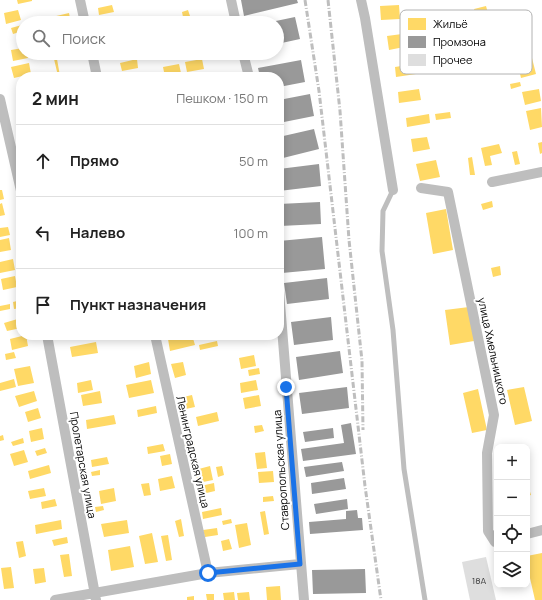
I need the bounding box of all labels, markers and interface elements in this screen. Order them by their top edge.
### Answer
legend [400,10,532,74]
search box [16,16,284,60]
text: Жильё [433,16,468,31]
icon: search [30,27,52,49]
text: Поиск [62,28,106,49]
text: Промзона [433,34,486,49]
text: Прочее [433,52,473,67]
text: 2 мин [32,87,79,110]
text: Пешком · 150 m [176,89,268,107]
icon: ahead [32,150,54,172]
text: Прямо [70,150,119,171]
text: 50 m [239,152,268,170]
icon: left [32,222,54,244]
text: Налево [70,222,125,243]
text: 100 m [233,224,268,242]
icon: arrive [32,294,54,316]
text: Пункт назначения [70,294,206,315]
street label: улица Хмельницкого [475,296,512,406]
route end [277,378,295,396]
street label: Ленинградская улица [173,394,214,509]
street label: Пролетарская улица [67,410,100,520]
street label: Ставропольская улица [269,410,292,531]
map controls [494,444,530,588]
button: + [494,444,530,480]
button: − [494,480,530,516]
button: locate [494,516,530,552]
button: layers [494,552,530,588]
route start [199,564,217,582]
house number: 18А [472,574,487,587]

